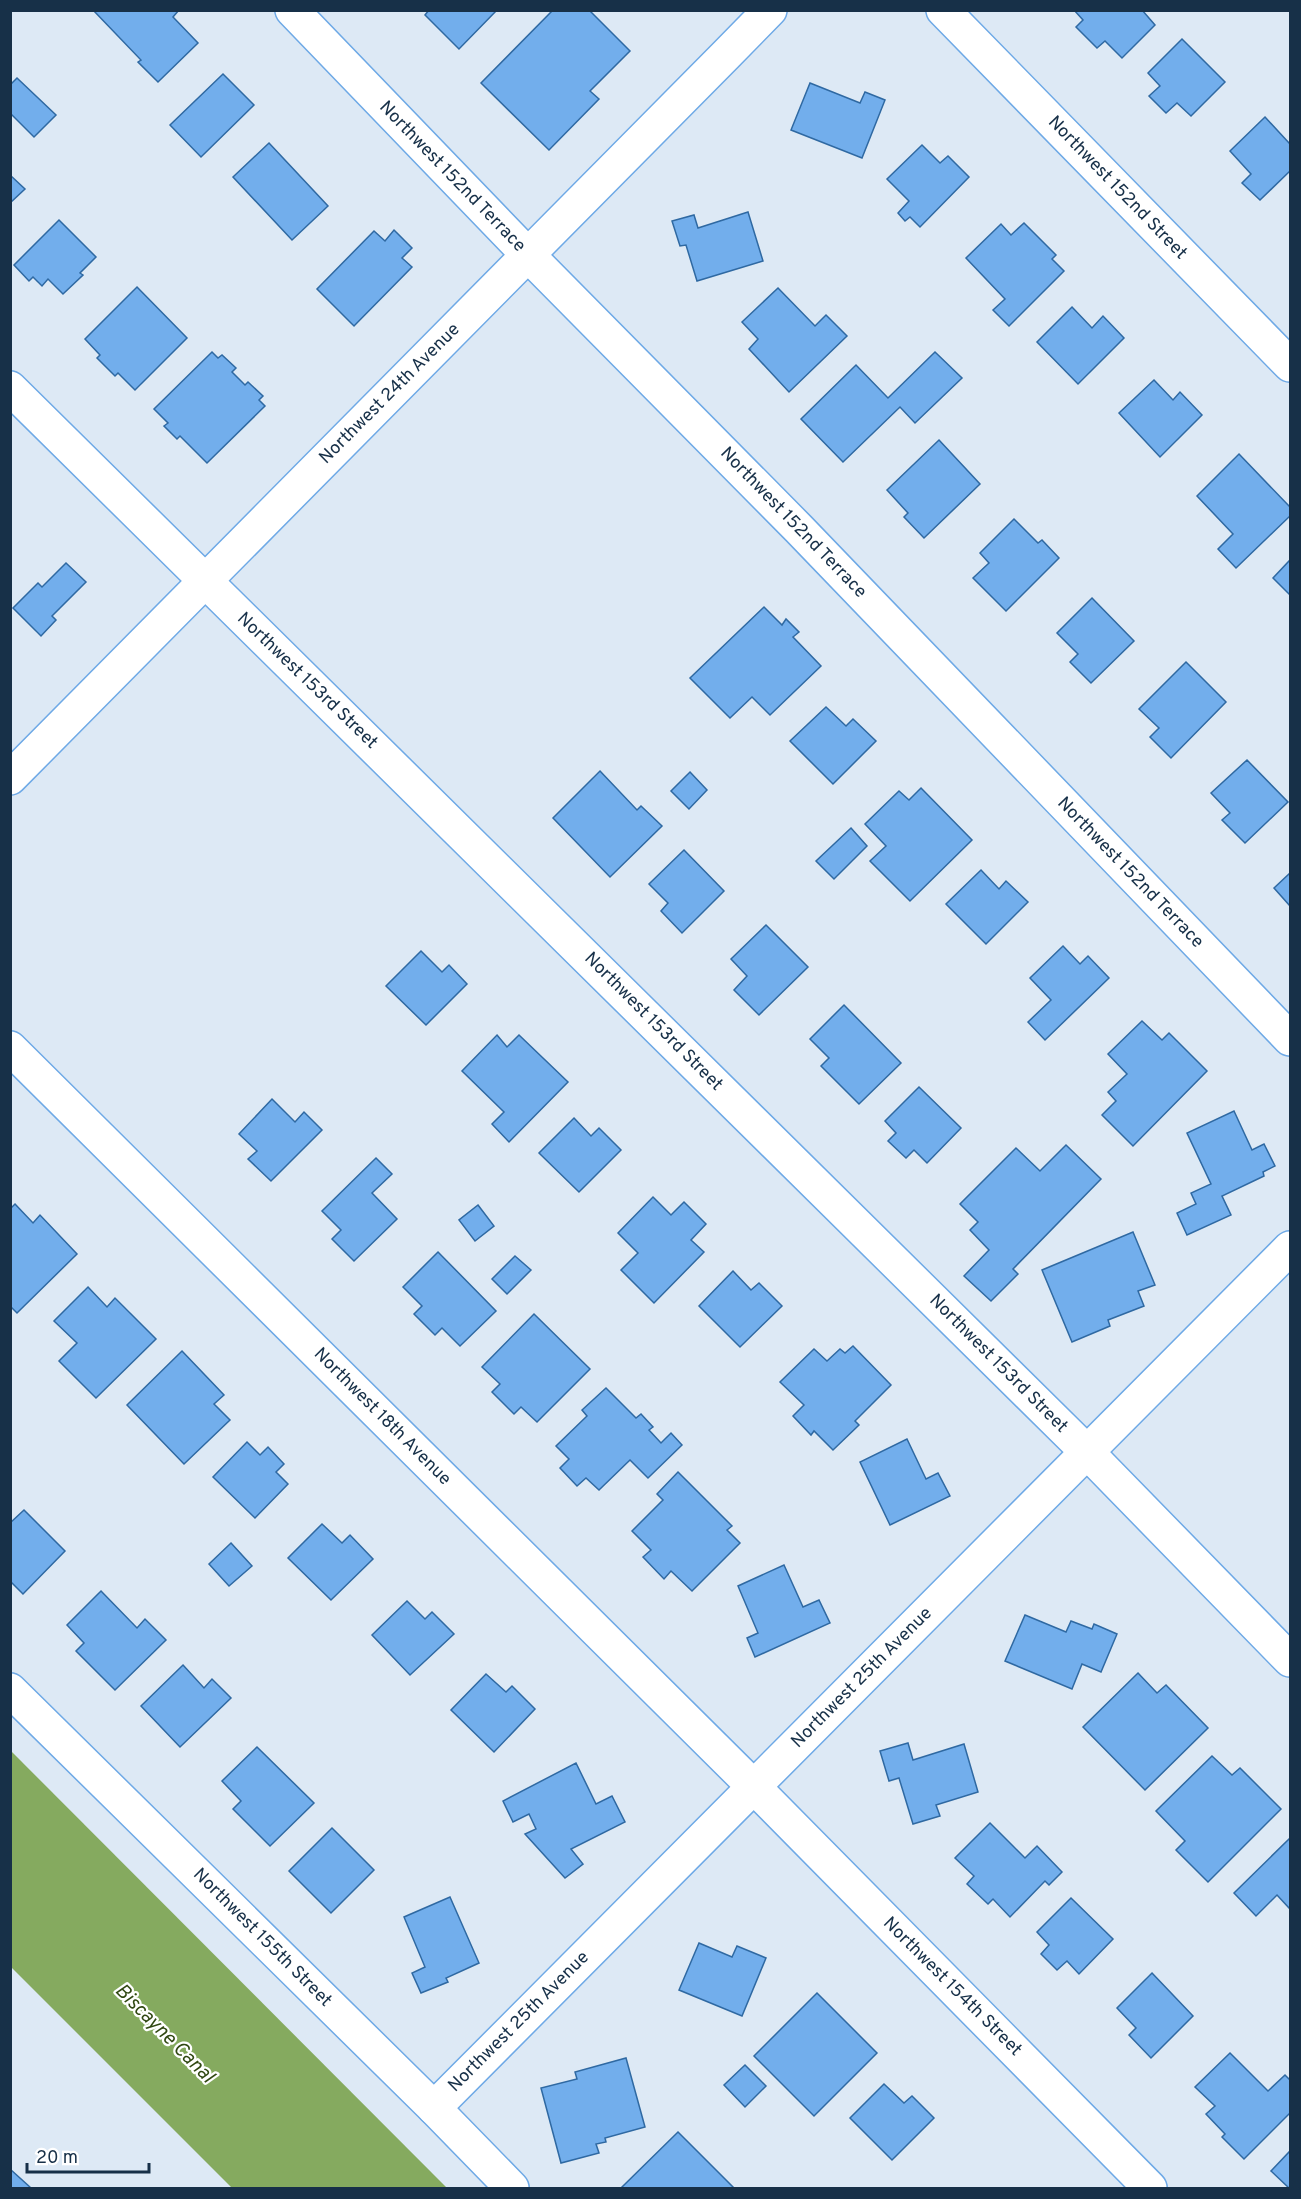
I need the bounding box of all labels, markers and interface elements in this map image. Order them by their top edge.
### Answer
street label: Northwest 152nd Terrace [374,96,530,258]
street label: Northwest 152nd Street [1042,111,1192,265]
street label: Northwest 24th Avenue [315,319,465,469]
street label: Northwest 152nd Terrace [715,442,871,604]
street label: Northwest 153rd Street [232,608,382,754]
street label: Northwest 152nd Terrace [1052,792,1208,954]
street label: Northwest 153rd Street [579,948,727,1096]
street label: Northwest 153rd Street [924,1290,1072,1438]
street label: Northwest 18th Avenue [308,1343,456,1491]
street label: Northwest 25th Avenue [787,1603,937,1753]
street label: Northwest 155th Street [188,1864,336,2012]
street label: Northwest 154th Street [878,1913,1026,2061]
street label: Northwest 25th Avenue [444,1947,594,2097]
water label: Biscayne Canal [109,1979,220,2090]
scale bar [27,2136,148,2174]
text: 20 m [36,2147,78,2170]

